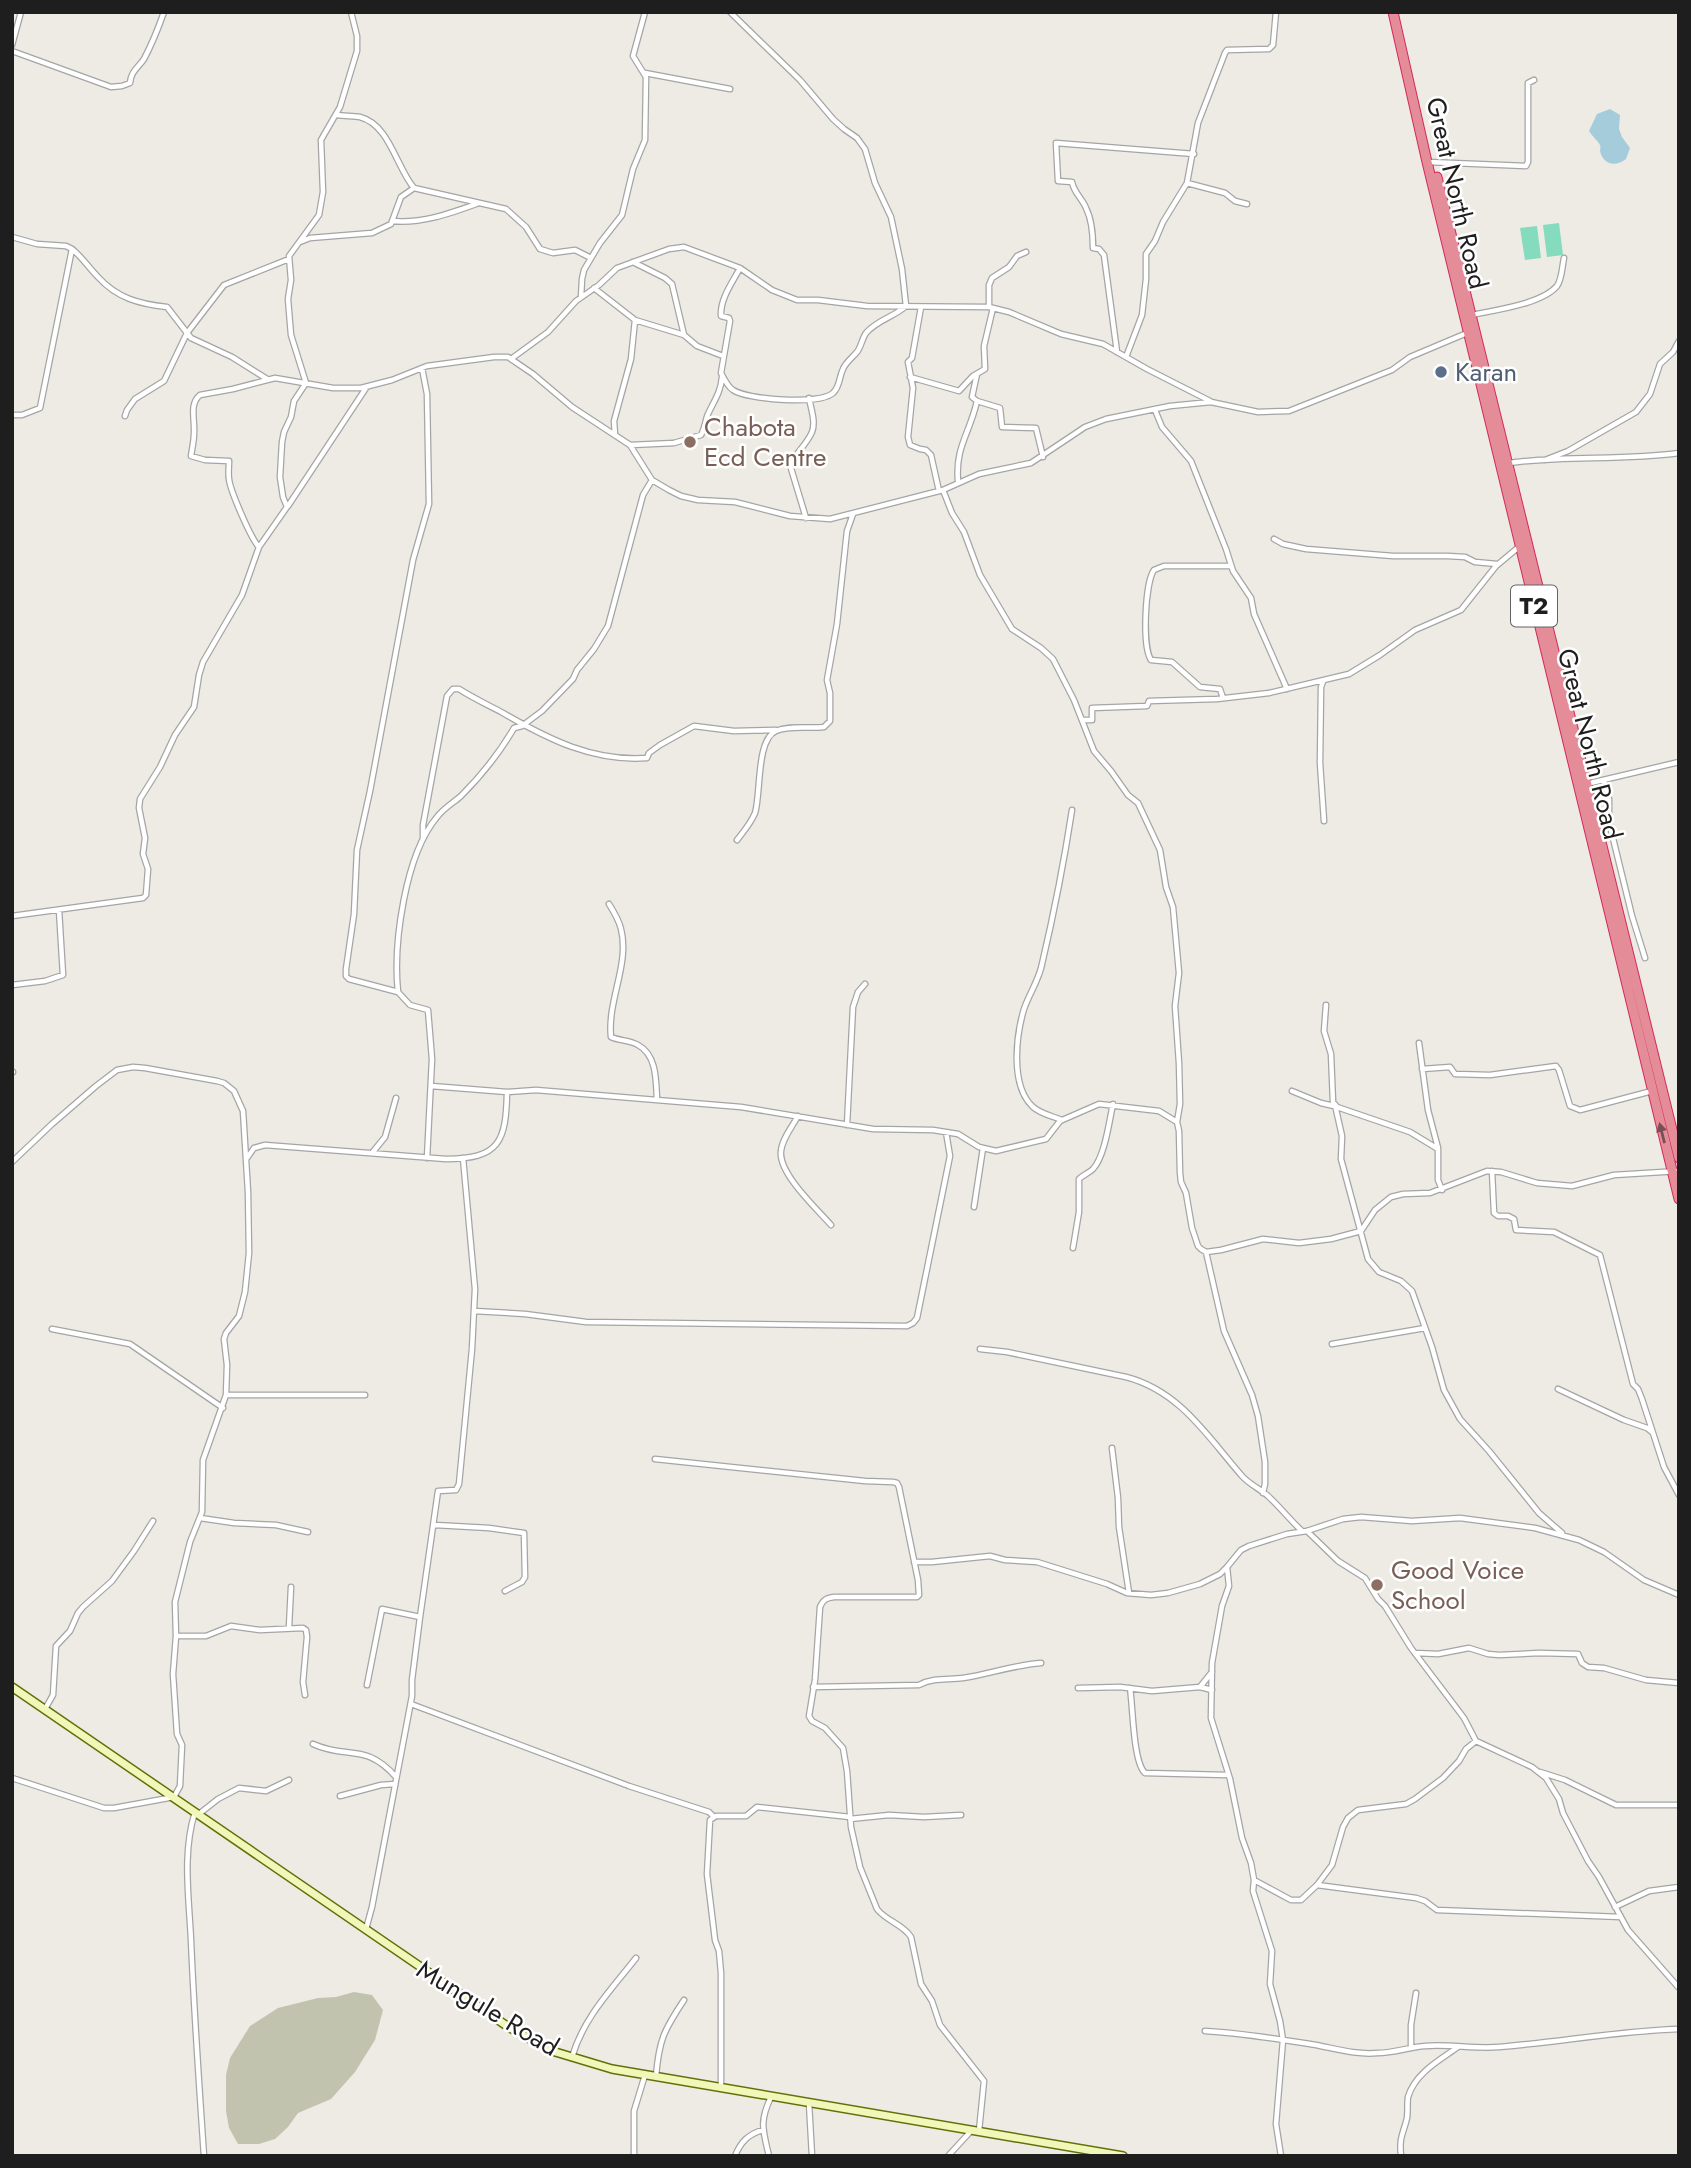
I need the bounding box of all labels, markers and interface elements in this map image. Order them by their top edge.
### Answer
street label: Great North Road [1416,93,1498,293]
place label: Karan [1455,353,1517,391]
marker: Karan [1433,364,1449,380]
place label: Chabota Ecd Centre [704,408,826,476]
marker: Chabota Ecd Centre [682,434,698,450]
road number: T2 [1511,586,1557,626]
street label: Great North Road [1548,644,1632,844]
one-way arrow [1656,1121,1667,1143]
place label: Good Voice School [1391,1551,1524,1619]
marker: Good Voice School [1369,1577,1385,1593]
street label: Mungule Road [410,1950,566,2066]

